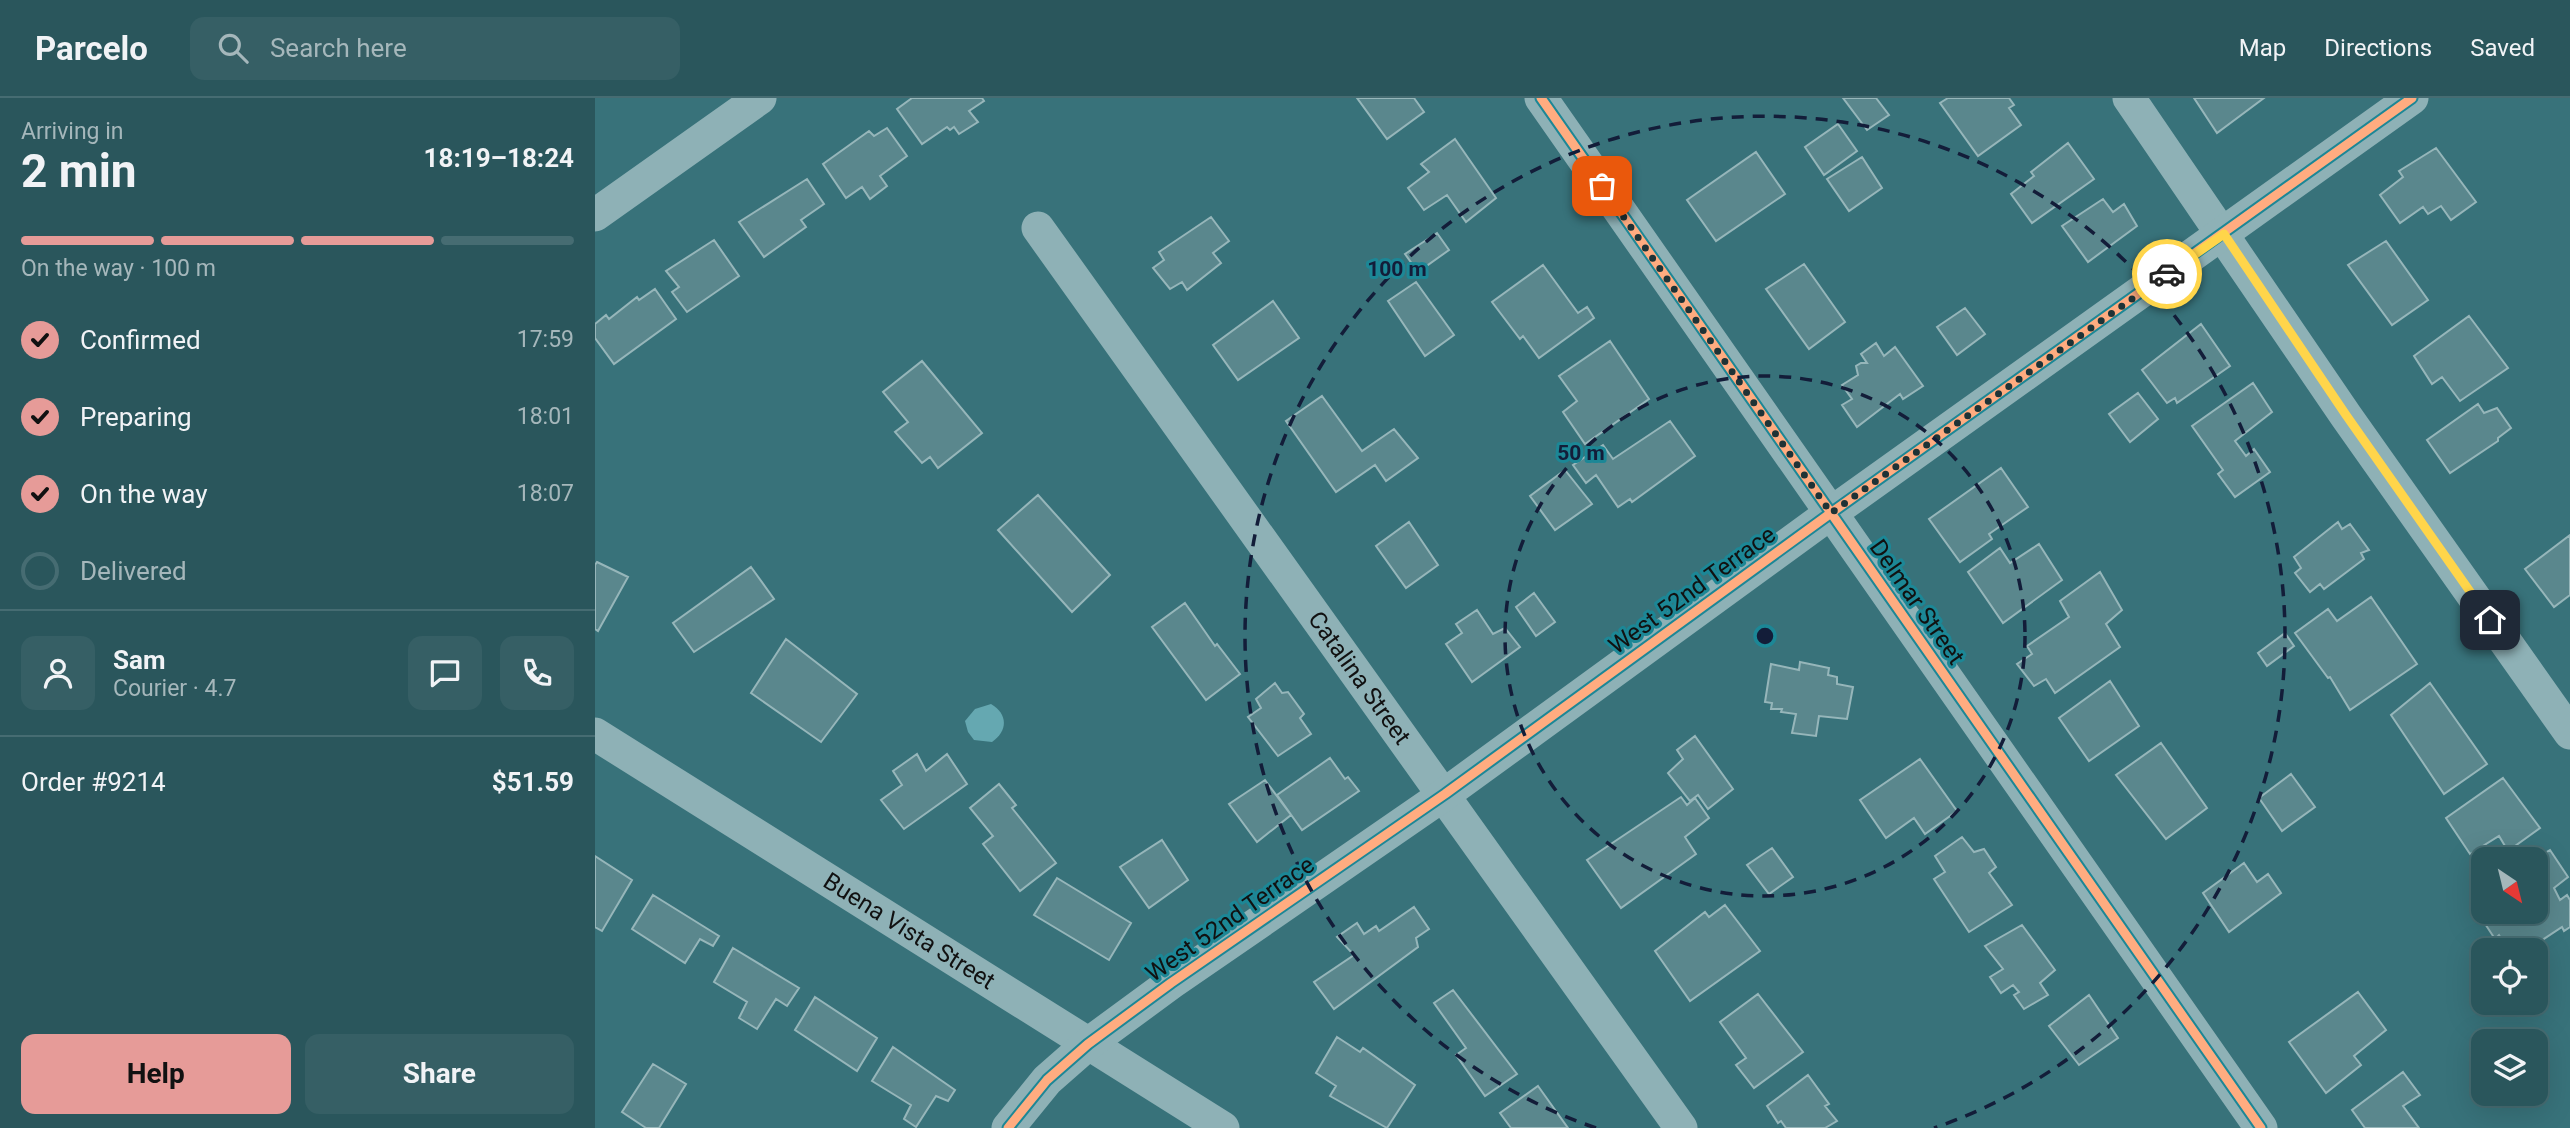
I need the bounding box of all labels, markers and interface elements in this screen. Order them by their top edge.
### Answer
search box [190,17,680,80]
text: Parcelo [35,29,148,68]
icon: search [214,29,252,67]
text: Search here [270,33,407,63]
text: Map [2239,34,2286,62]
text: Directions [2324,34,2432,62]
text: Saved [2470,34,2535,62]
text: Arriving in [21,118,124,145]
text: 18:19–18:24 [424,143,574,173]
text: 2 min [21,144,137,198]
pin [1572,156,1632,216]
icon: bag [1583,167,1621,205]
courier [2132,239,2202,309]
text: On the way · 100 m [21,255,216,282]
icon: car [2148,255,2186,293]
text: 100 m [1367,257,1427,281]
icon: check [21,321,59,359]
text: Confirmed [80,325,201,355]
text: 17:59 [517,326,574,353]
icon: check [21,398,59,436]
text: Preparing [80,402,192,432]
text: 18:01 [517,403,574,430]
text: 50 m [1557,441,1605,465]
icon: check [21,475,59,513]
text: On the way [80,479,208,509]
text: 18:07 [517,480,574,507]
street label: West 52nd Terrace [1603,520,1781,660]
street label: Delmar Street [1864,534,1970,670]
text: Delivered [80,556,187,586]
pin [2460,590,2520,650]
icon: home [2471,601,2509,639]
street label: Catalina Street [1302,606,1417,750]
centre of rings [1753,624,1777,648]
button: person [21,636,95,710]
button: chat [408,636,482,710]
button: phone [500,636,574,710]
text: Sam [113,645,165,675]
text: Courier · 4.7 [113,675,236,702]
text: Order #9214 [21,767,166,797]
text: $51.59 [492,767,574,797]
north arrow [2471,847,2548,924]
map controls [2471,847,2548,1106]
street label: West 52nd Terrace [1140,850,1320,988]
street label: Buena Vista Street [818,867,1000,995]
button: locate [2471,938,2548,1015]
button: layers [2471,1029,2548,1106]
button: Help [21,1034,291,1114]
button: Share [305,1034,574,1114]

